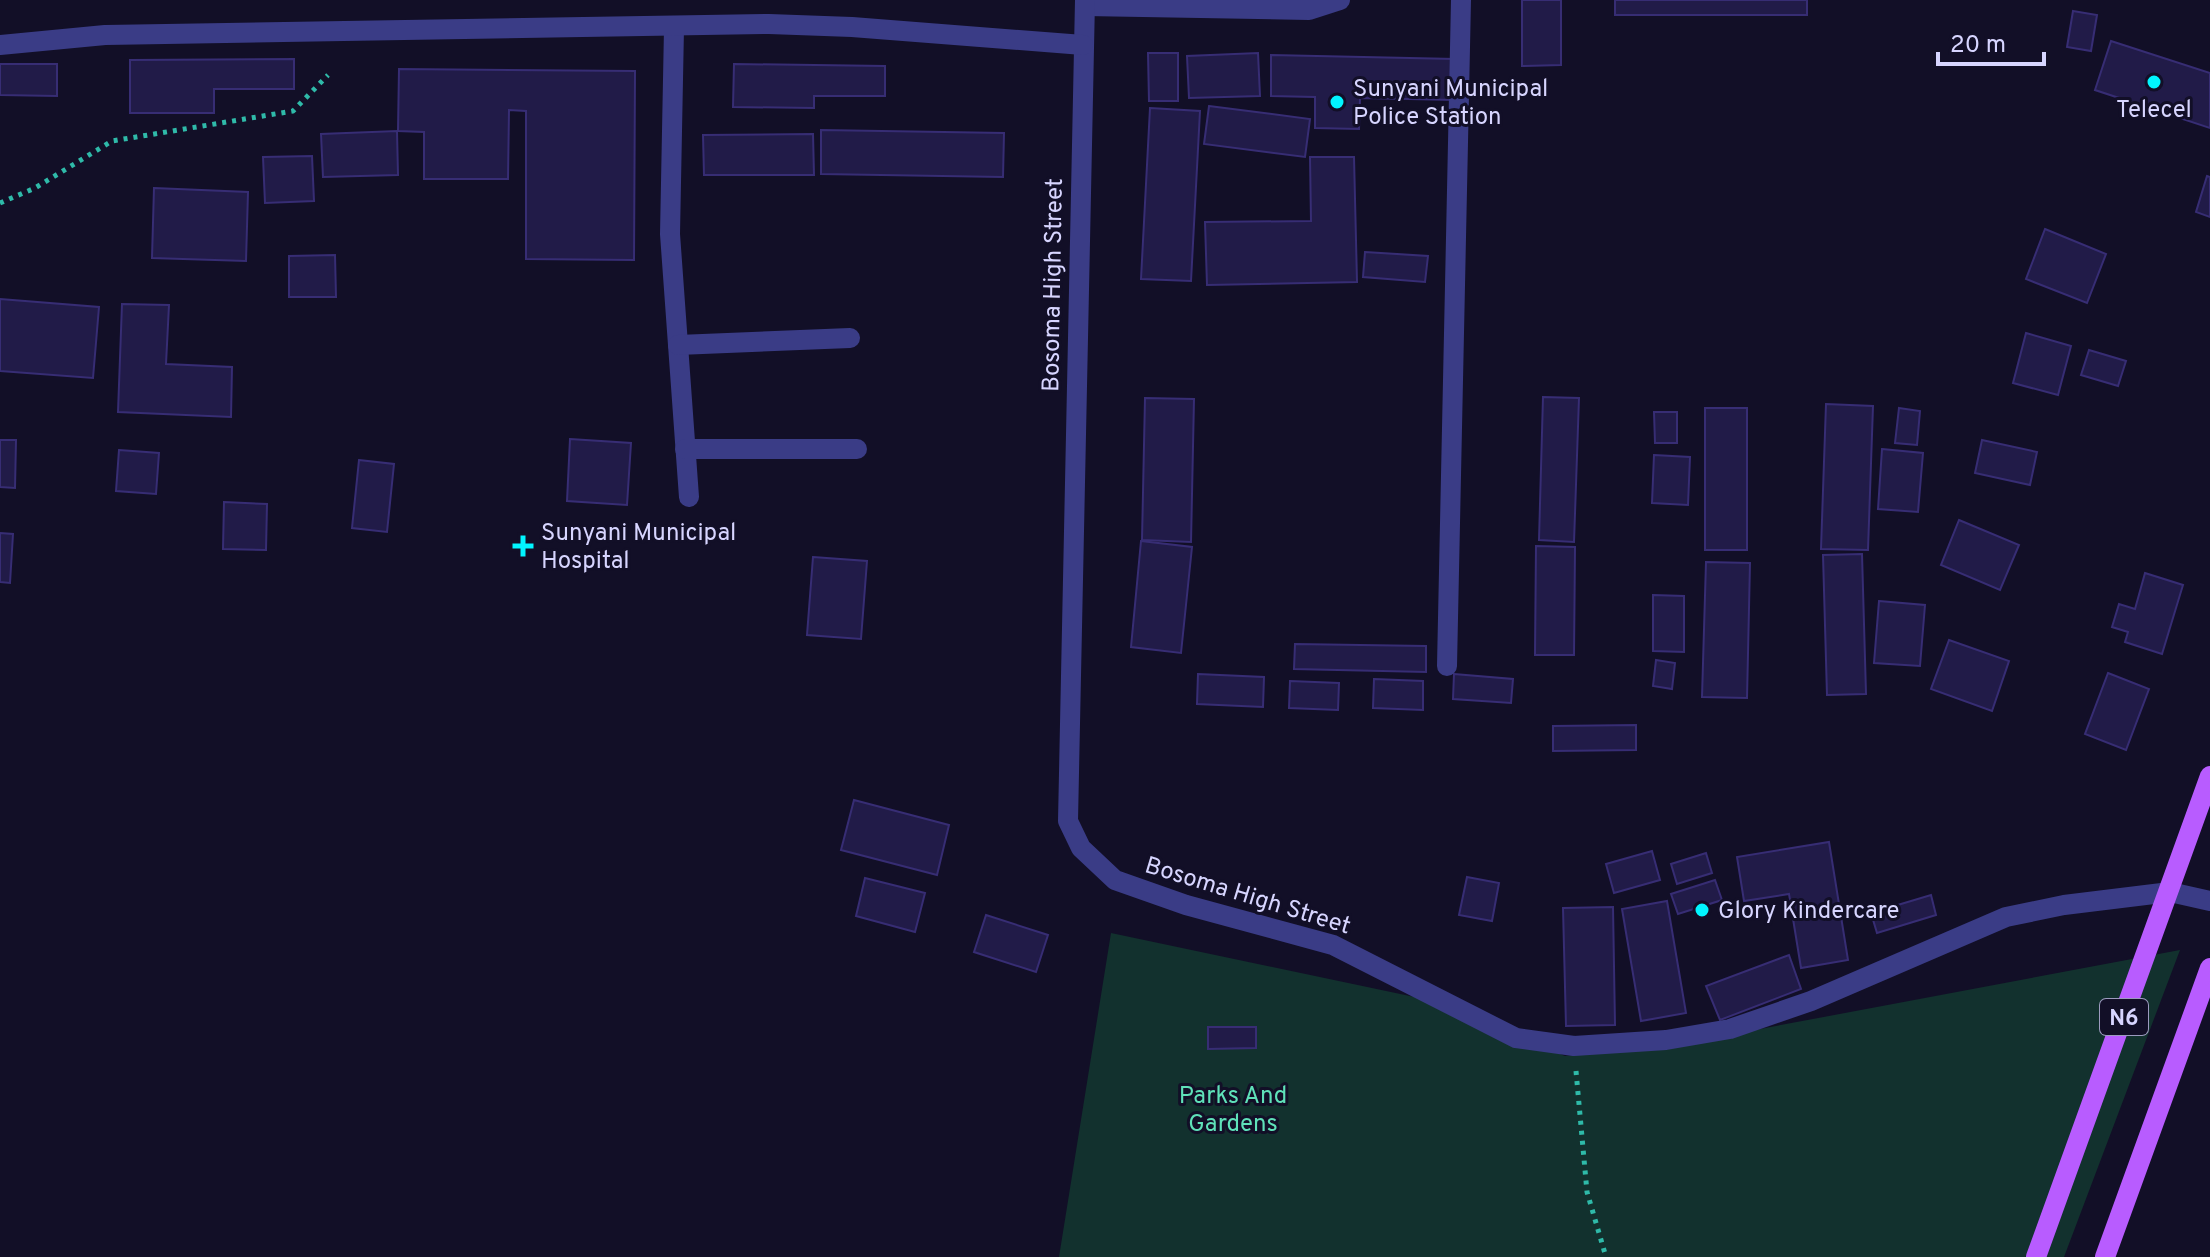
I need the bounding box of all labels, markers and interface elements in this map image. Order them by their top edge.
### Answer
scale bar [1938,16,2044,66]
text: 20 m [1950,31,2006,61]
marker: Telecel [2145,73,2163,91]
place label: Sunyani Municipal Police Station [1353,75,1548,133]
marker: Sunyani Municipal Police Station [1328,93,1346,111]
place label: Telecel [2116,96,2192,126]
street label: Bosoma High Street [1037,178,1071,392]
place label: Sunyani Municipal Hospital [541,519,736,577]
marker: Sunyani Municipal Hospital [512,535,534,557]
street label: Bosoma High Street [1141,851,1354,943]
place label: Glory Kindercare [1718,897,1900,927]
marker: Glory Kindercare [1693,901,1711,919]
road number: N6 [2100,999,2148,1035]
park label: Parks And Gardens [1179,1082,1287,1140]

